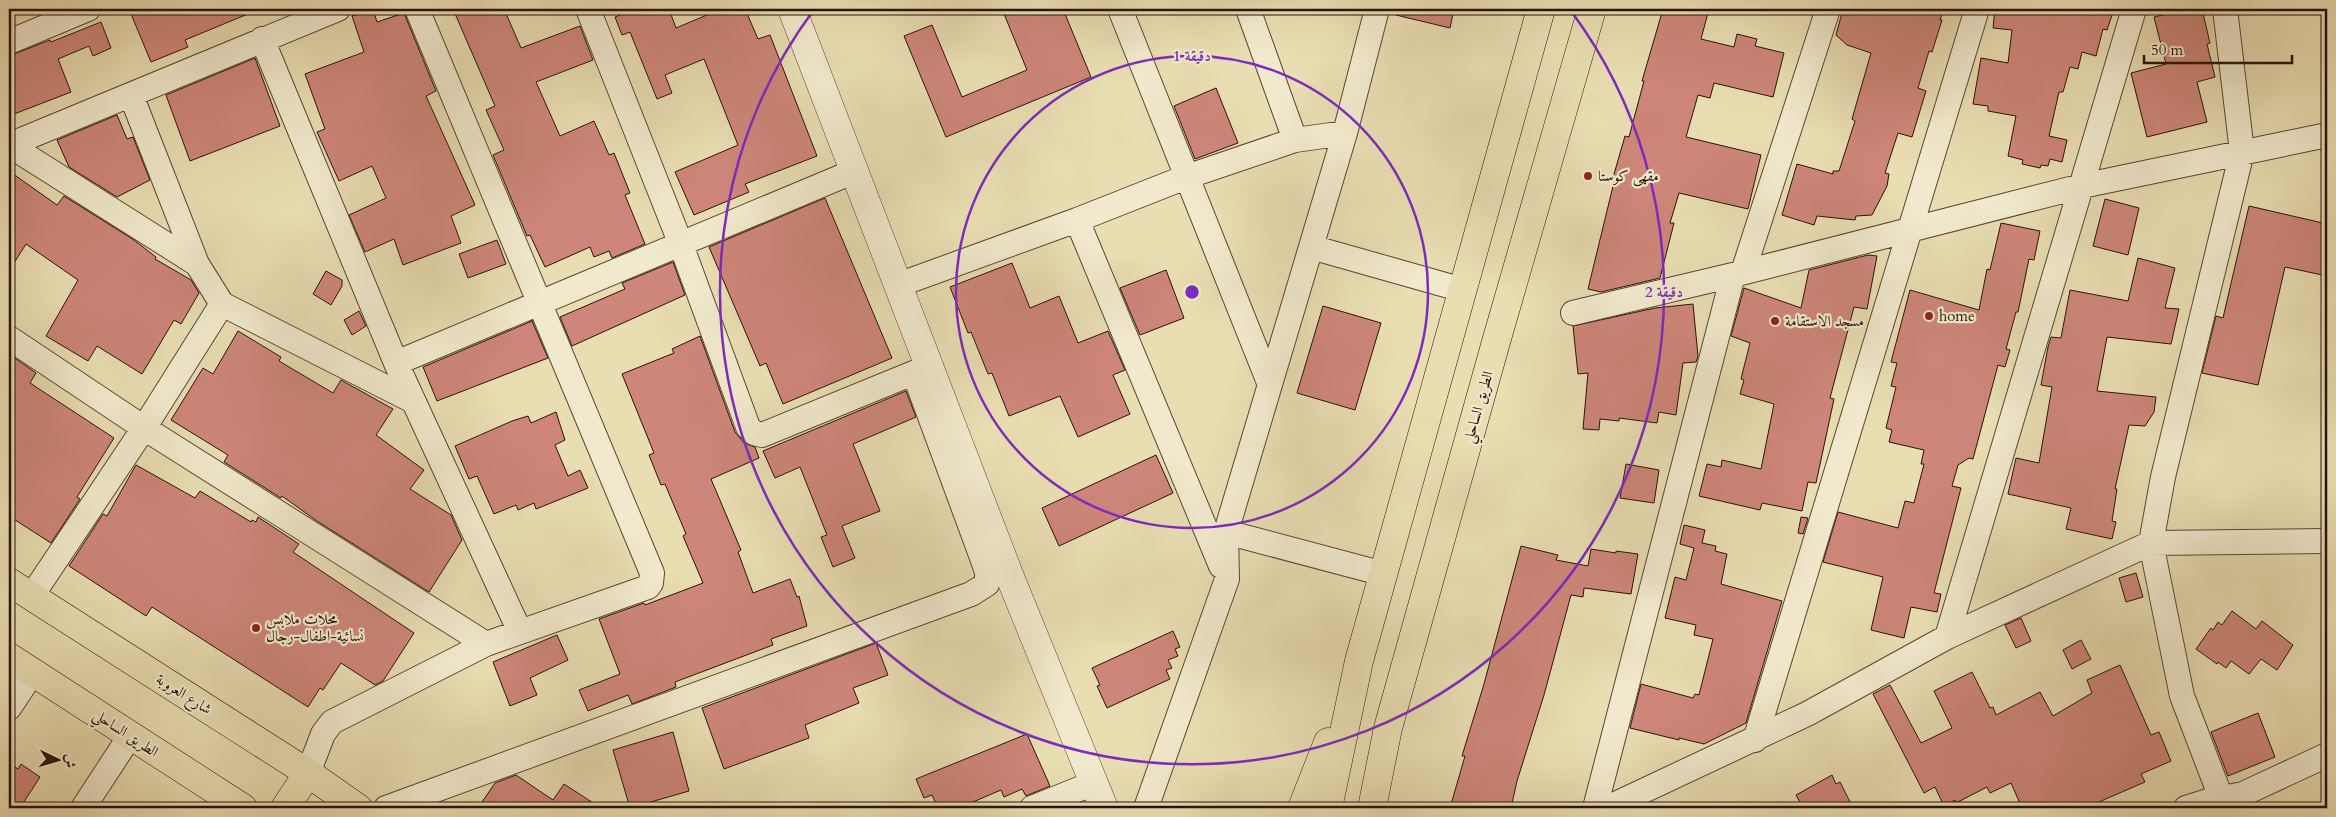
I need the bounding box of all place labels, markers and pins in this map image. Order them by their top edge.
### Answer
place label: مقهى كوستا [1598,166,1659,187]
marker: مقهى كوستا [1582,170,1594,182]
centre of rings [1183,283,1201,301]
place label: home [1939,306,1975,326]
marker: home [1923,310,1935,322]
place label: مسجد الاستقامة [1785,311,1864,331]
marker: مسجد الاستقامة [1769,315,1781,327]
place label: محلات ملابس نسائية-اطفال-رجال [266,609,364,646]
marker: محلات ملابس نسائية-اطفال-رجال [250,622,262,634]

